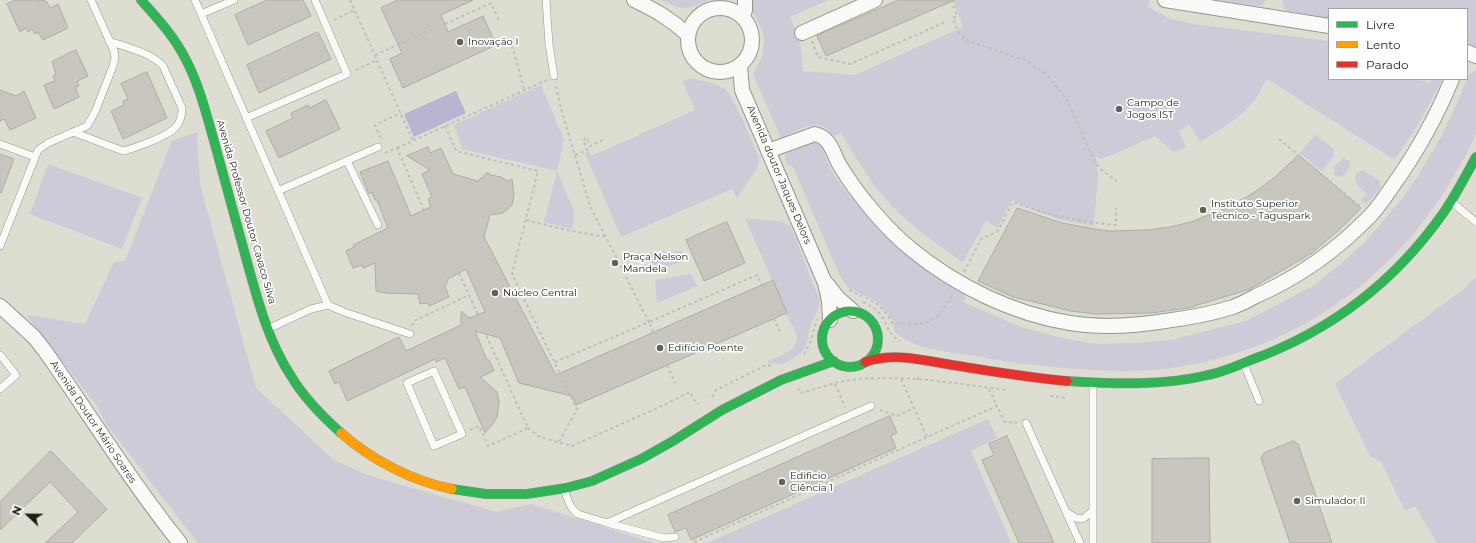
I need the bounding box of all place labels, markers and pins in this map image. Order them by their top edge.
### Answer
place label: Inovação I [468,36,518,48]
marker: Inovação I [455,37,465,47]
place label: Campo de Jogos IST [1127,97,1179,120]
marker: Campo de Jogos IST [1114,104,1124,114]
place label: Instituto Superior Técnico - Taguspark [1211,198,1311,222]
marker: Instituto Superior Técnico - Taguspark [1198,205,1208,215]
place label: Praça Nelson Mandela [623,251,688,274]
marker: Praça Nelson Mandela [610,258,620,268]
place label: Núcleo Central [503,287,577,299]
marker: Núcleo Central [490,288,500,298]
place label: Edifício Poente [668,342,743,354]
marker: Edifício Poente [655,343,665,353]
place label: Edificio Ciência 1 [790,470,833,494]
marker: Edificio Ciência 1 [777,477,787,487]
place label: Simulador II [1305,495,1365,507]
marker: Simulador II [1292,496,1302,506]

